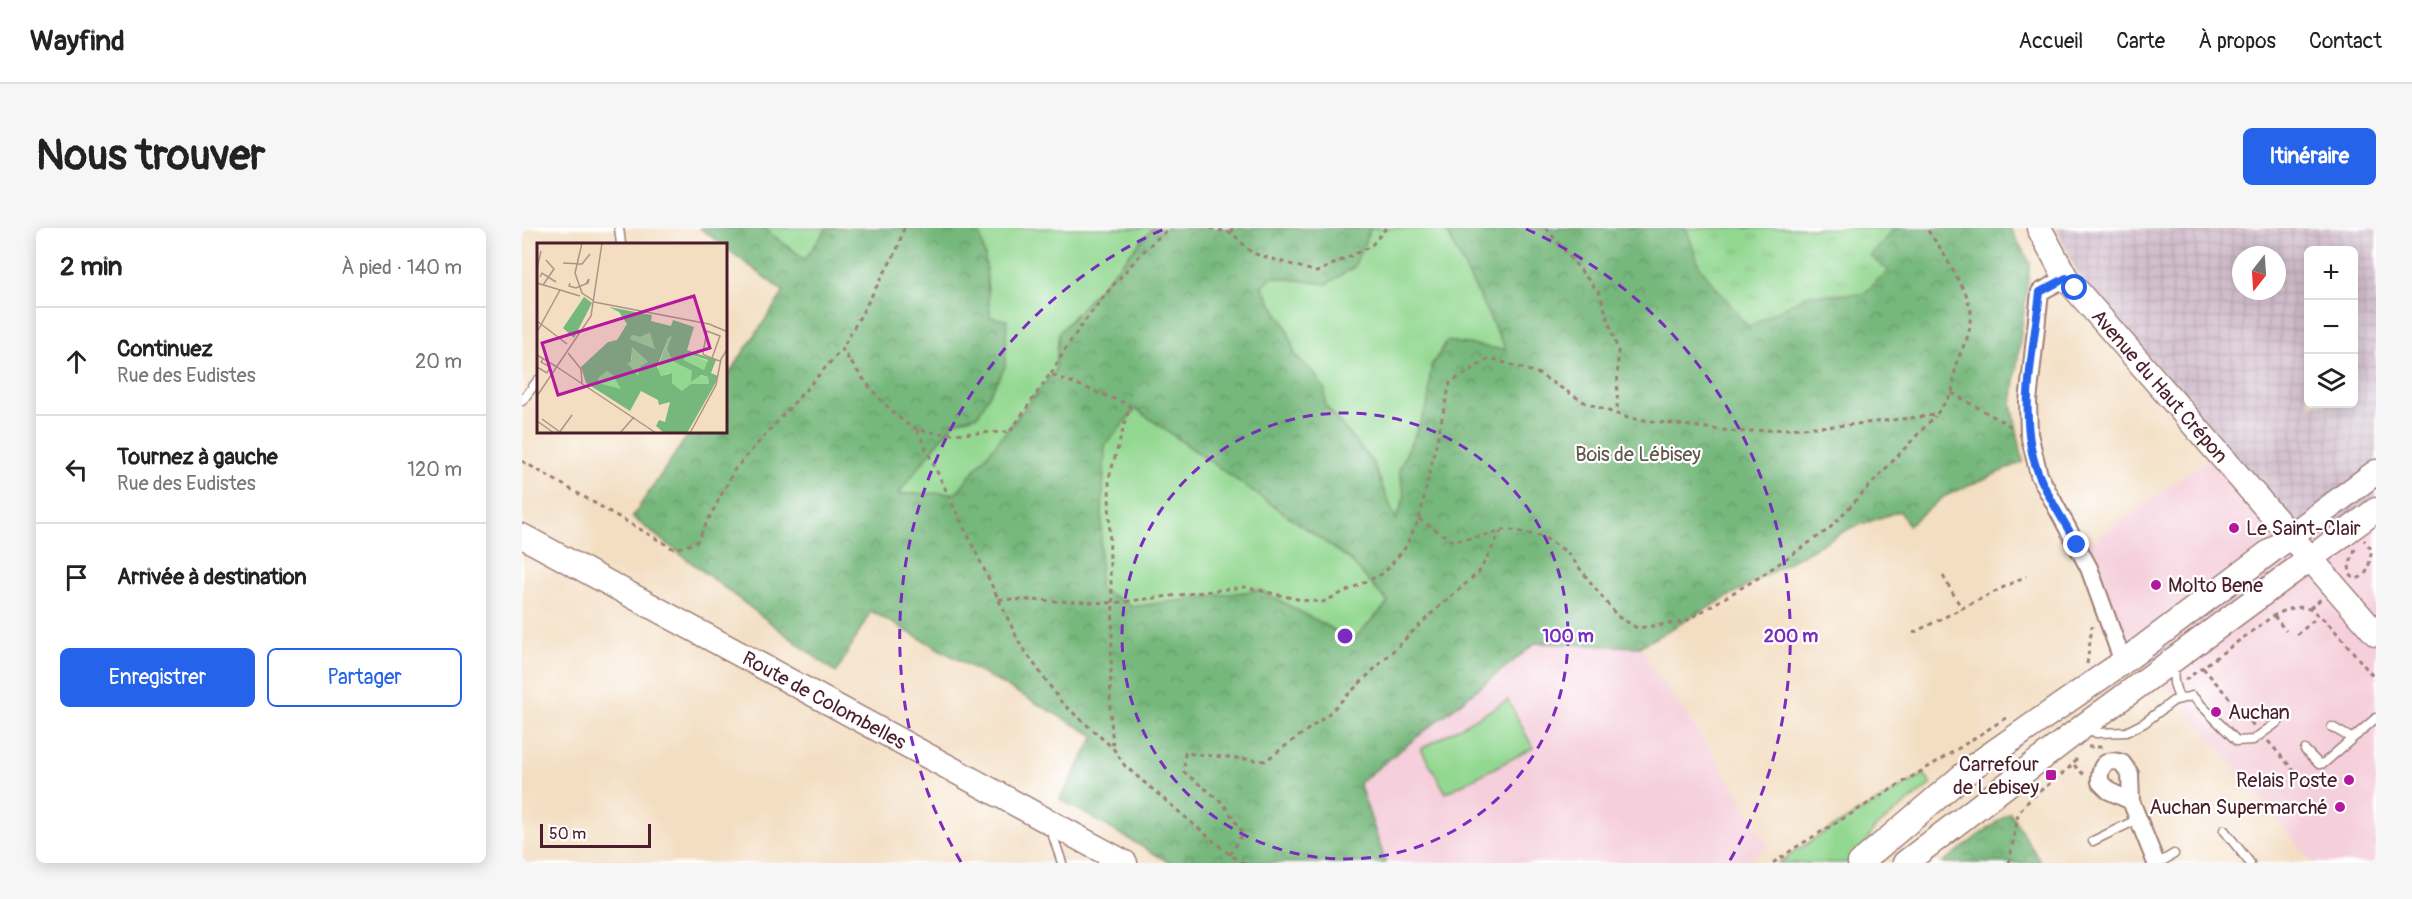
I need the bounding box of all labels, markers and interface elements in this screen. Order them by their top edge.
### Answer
text: Wayfind [30,24,125,59]
text: Accueil [2019,28,2083,55]
text: Carte [2116,28,2165,55]
text: À propos [2198,28,2276,55]
text: Contact [2309,28,2382,55]
button: Itinéraire [2243,128,2376,185]
text: Nous trouver [36,130,265,182]
inset map [537,243,728,434]
north arrow [2232,246,2286,300]
map controls [2304,246,2358,408]
button: + [2304,246,2358,300]
text: 2 min [60,251,122,283]
text: À pied · 140 m [341,255,462,280]
route start [2061,274,2087,300]
button: − [2304,300,2358,354]
street label: Avenue du Haut Crépon [2086,304,2234,468]
text: Continuez [117,335,213,363]
icon: ahead [60,345,93,378]
text: 20 m [415,349,462,374]
button: layers [2304,354,2358,408]
text: Rue des Eudistes [117,363,256,388]
park label: Bois de Lébisey [1575,442,1701,467]
text: Tournez à gauche [117,443,278,471]
icon: left [60,453,93,486]
text: 120 m [407,457,462,482]
text: Rue des Eudistes [117,471,256,496]
place label: Le Saint-Clair [2246,516,2361,541]
marker: Le Saint-Clair [2227,521,2241,535]
route end [2063,531,2089,557]
icon: arrive [60,561,93,594]
text: Arrivée à destination [117,563,307,591]
place label: Molto Bene [2168,573,2263,598]
marker: Molto Bene [2149,578,2163,592]
text: 100 m [1542,625,1594,648]
text: 200 m [1764,625,1818,648]
centre of rings [1335,626,1355,646]
street label: Route de Colombelles [738,645,911,755]
button: Enregistrer [60,648,255,707]
button: Partager [267,648,462,707]
place label: Auchan [2228,700,2290,725]
marker: Auchan [2209,705,2223,719]
place label: Carrefour de Lebisey [1953,752,2039,800]
marker: Carrefour de Lebisey [2044,768,2058,782]
place label: Relais Poste [2236,768,2337,793]
marker: Relais Poste [2342,773,2356,787]
place label: Auchan Supermarché [2149,795,2328,820]
marker: Auchan Supermarché [2333,800,2347,814]
scale bar [540,821,651,848]
text: 50 m [549,824,586,844]

